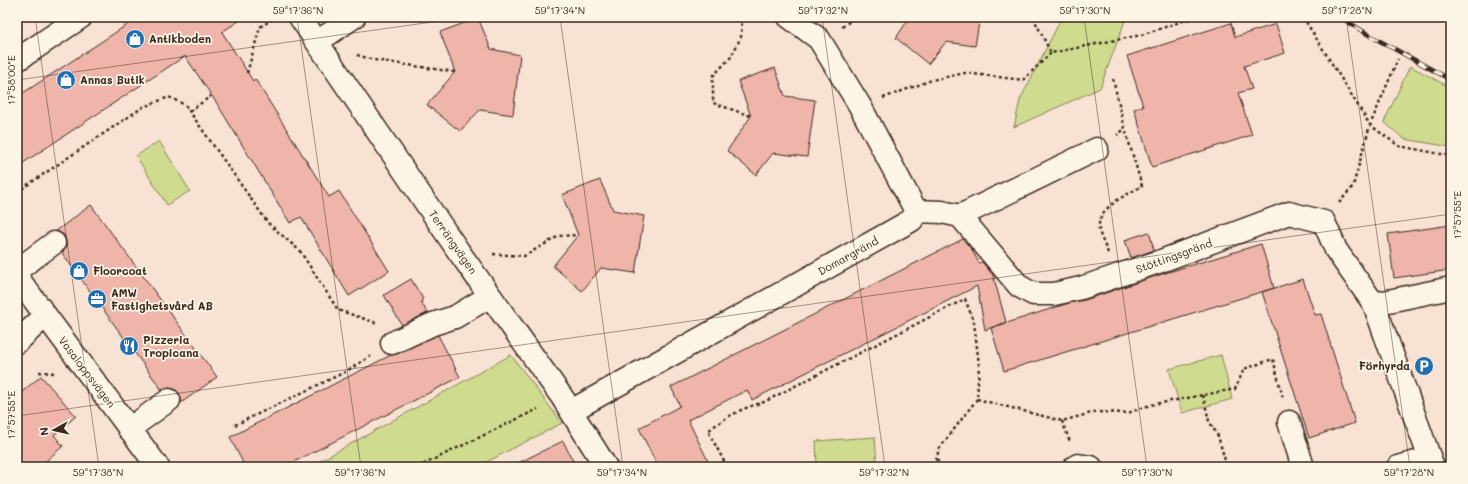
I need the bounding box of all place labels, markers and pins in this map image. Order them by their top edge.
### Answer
shop icon: Antikboden [124,28,146,50]
place label: Antikboden [149,31,211,46]
shop icon: Annas Butik [55,69,77,91]
place label: Annas Butik [80,72,145,87]
shop icon: Floorcoat [68,260,90,282]
place label: Floorcoat [93,263,147,278]
place label: AMW Fastighetsvård AB [111,285,213,313]
office icon: AMW Fastighetsvård AB [86,288,108,310]
place label: Pizzeria Tropicana [143,332,199,360]
restaurant icon: Pizzeria Tropicana [118,335,140,357]
parking icon: Förhyrda [1413,355,1435,377]
place label: Förhyrda [1359,358,1410,373]

